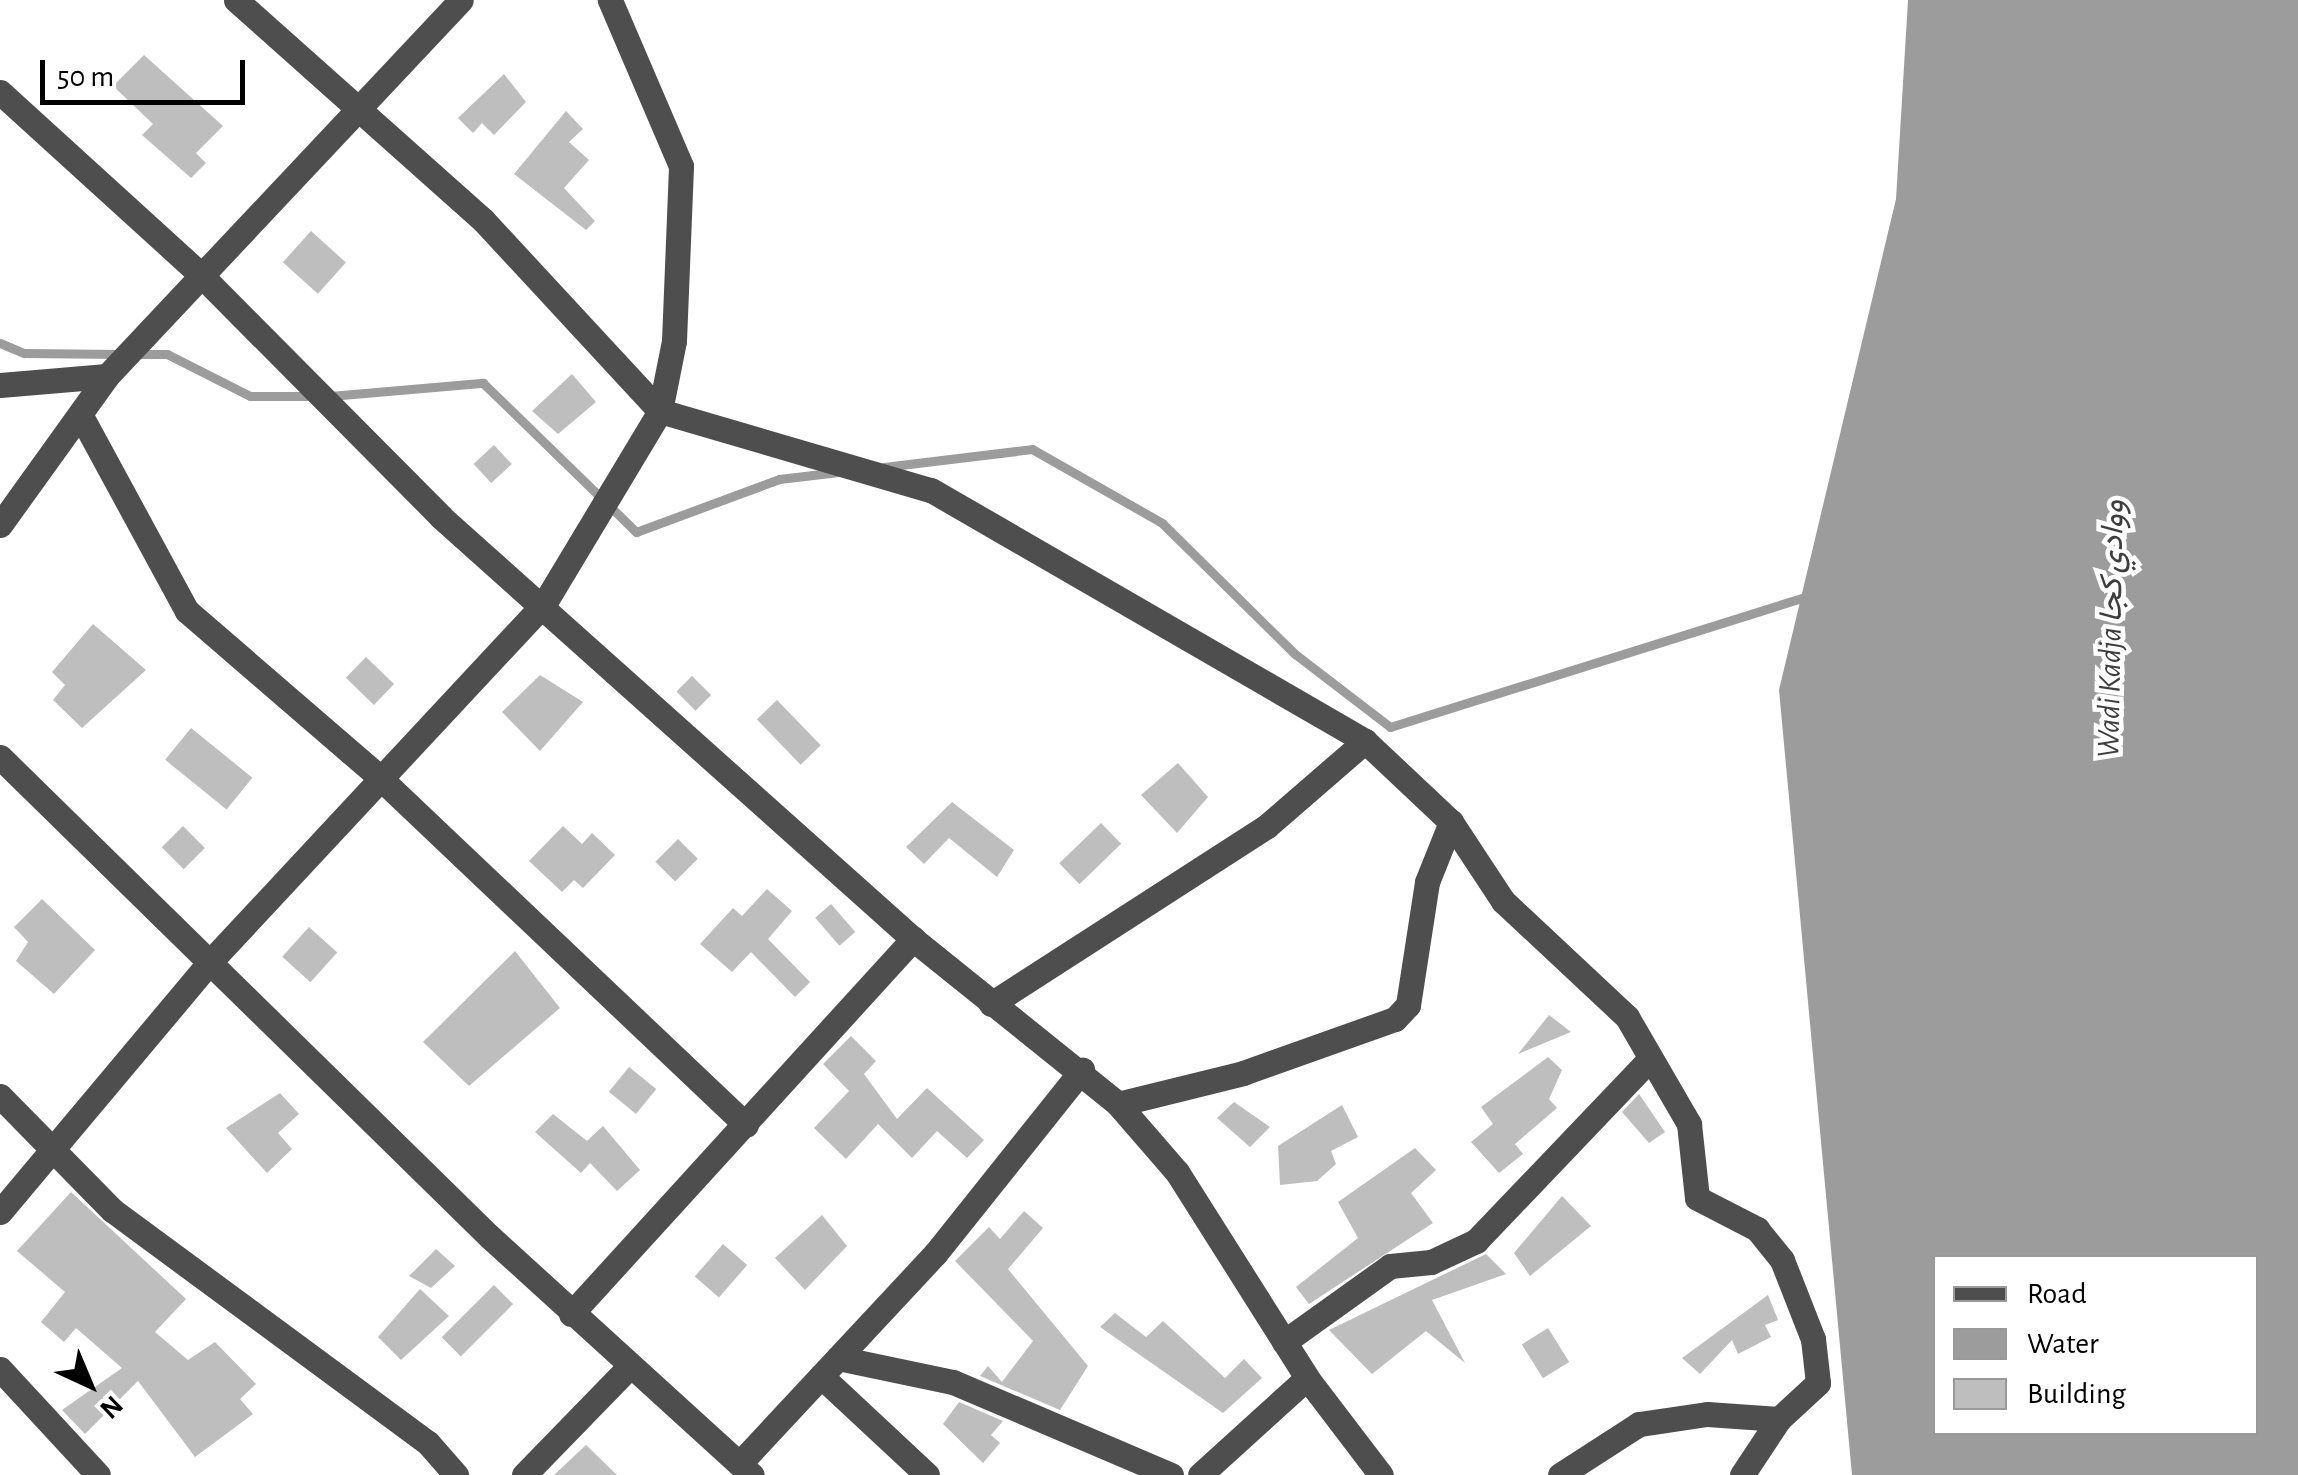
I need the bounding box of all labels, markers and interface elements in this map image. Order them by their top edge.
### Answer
scale bar [45,40,250,102]
text: 50 m [57,62,114,92]
water label: Wadi Kadja ووادي كجا [2090,499,2132,759]
legend [1933,1255,2258,1435]
text: Road [2027,1279,2087,1309]
text: Water [2027,1329,2099,1359]
north arrow [40,1335,140,1435]
text: Building [2027,1379,2126,1409]
text: N [94,1390,128,1423]

